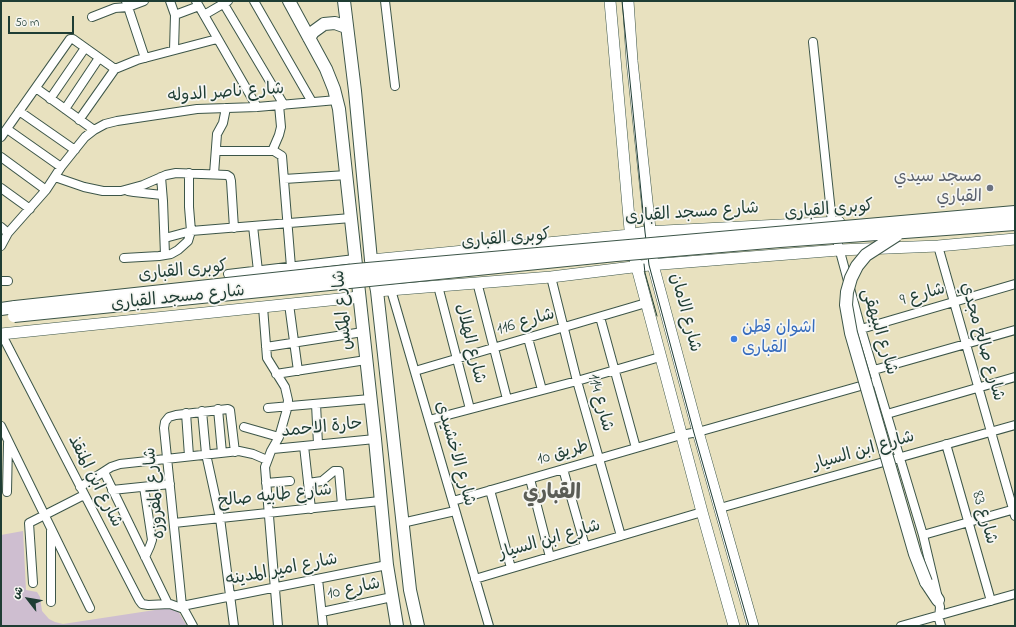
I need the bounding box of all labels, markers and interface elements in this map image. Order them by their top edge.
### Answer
scale bar [10,8,76,34]
text: 50 m [15,14,39,32]
street label: شارع ناصر الدوله [167,80,285,108]
place label: مسجد سيدي القباري [894,168,982,208]
marker: مسجد سيدي القباري [985,183,995,193]
street label: كوبرى القبارى [784,197,874,225]
street label: شارع مسجد القبارى [624,199,760,229]
street label: كوبرى القبارى [461,226,551,254]
street label: كوبرى القبارى [137,257,229,287]
street label: شارع المكس [330,269,358,351]
street label: شارع الامان [664,271,704,355]
street label: شارع 9 [898,280,948,312]
street label: شارع صالح مجدي [954,280,1008,404]
street label: شارع مسجد القبارى [110,282,246,316]
street label: شارع البيهقى [855,286,901,378]
street label: شارع الهلال [449,302,489,386]
street label: شارع 116 [495,305,557,341]
place label: اشوان قطن القبارى [742,319,816,359]
marker: اشوان قطن القبارى [729,334,739,344]
street label: شارع 114 [582,372,616,434]
street label: شارع الاخشيدى [429,399,479,509]
street label: حارة الاحمد [280,415,364,443]
street label: شارع ابن السيار [811,428,917,476]
street label: شارع ابن المنقذ [62,433,126,531]
street label: طريق 10 [535,437,591,471]
street label: شارع المفروزه [141,446,171,540]
street label: شارع طابيه صالح [217,481,333,513]
district label: القباري [523,482,581,508]
street label: شارع 83 [966,489,1000,547]
street label: شارع ابن السيار [497,517,603,565]
street label: شارع امير المدينه [224,550,340,592]
street label: شارع 10 [326,574,382,606]
north arrow [8,579,48,619]
text: ش [8,584,28,602]

